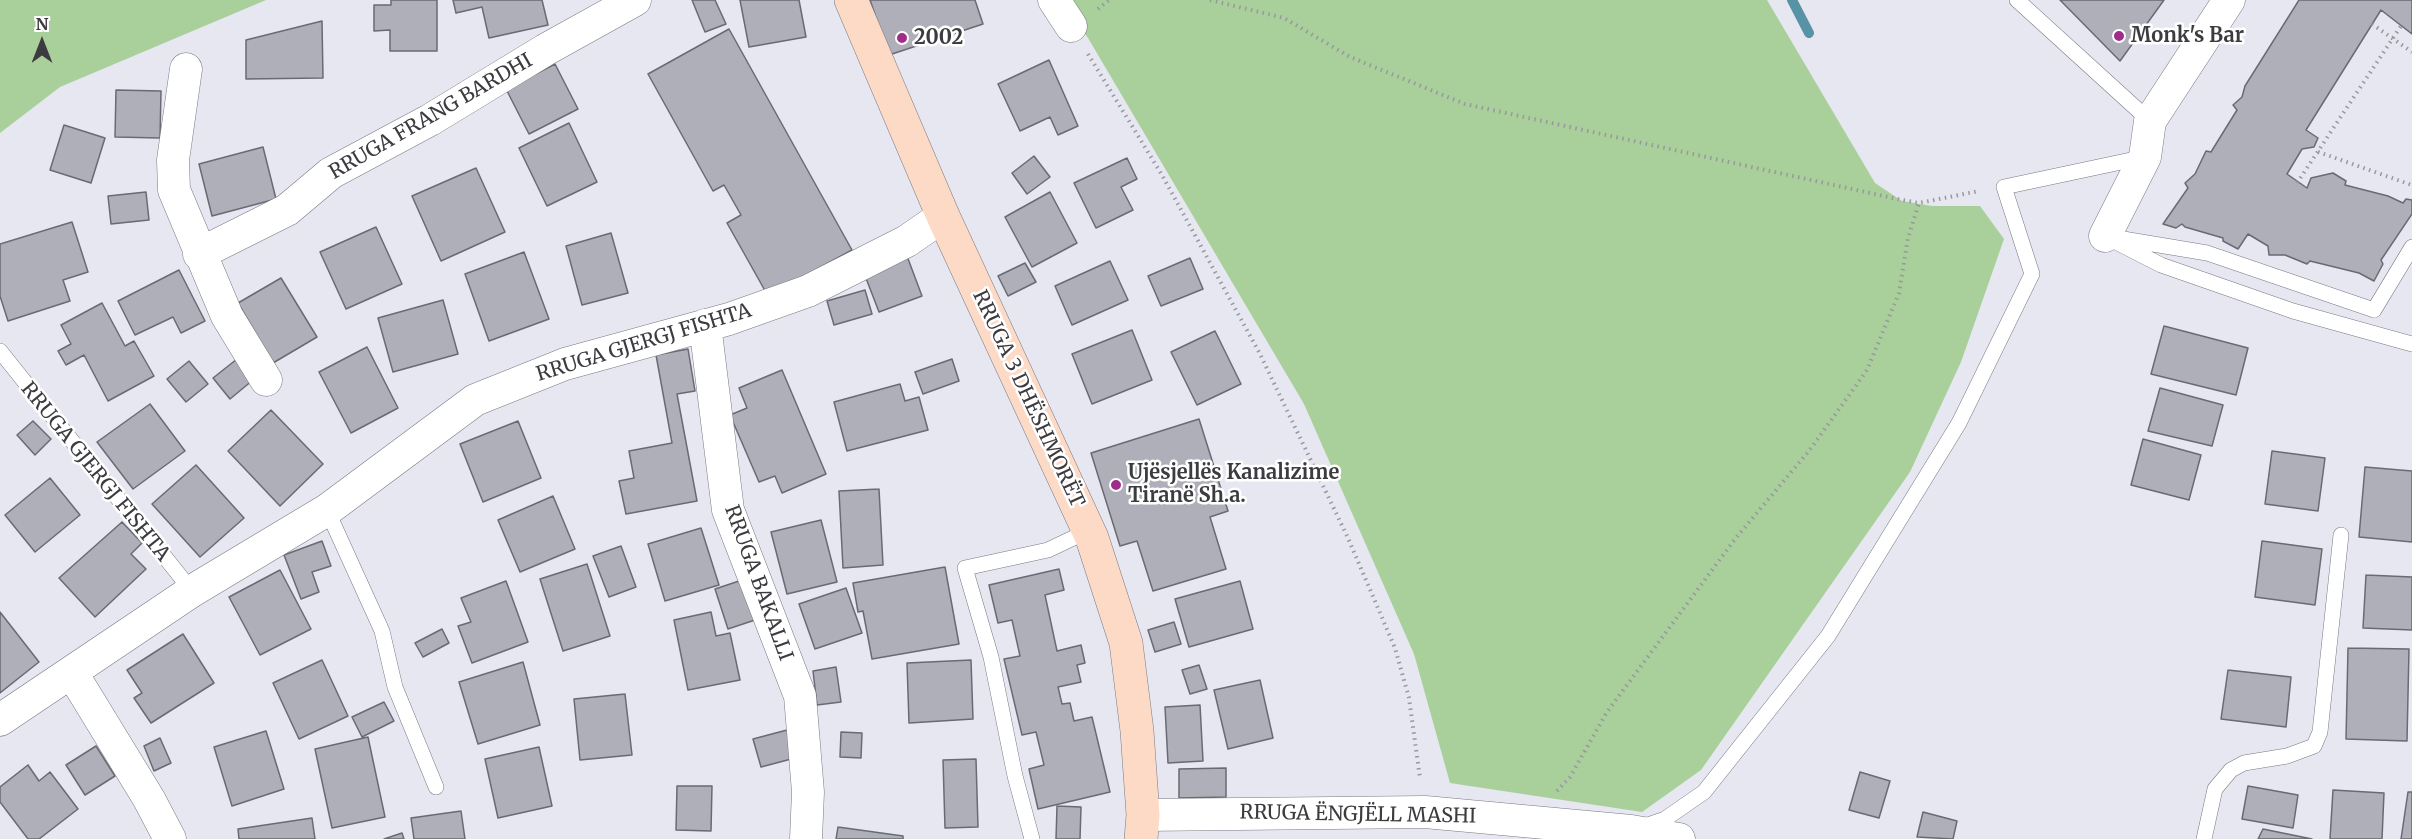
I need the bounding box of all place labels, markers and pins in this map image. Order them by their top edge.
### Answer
place label: Monk's Bar [2131,24,2244,48]
place label: 2002 [914,26,963,50]
marker: Monk's Bar [2112,29,2126,43]
marker: 2002 [895,31,909,45]
place label: Ujësjellës Kanalizime Tiranë Sh.a. [1128,461,1339,508]
marker: Ujësjellës Kanalizime Tiranë Sh.a. [1109,478,1123,492]

